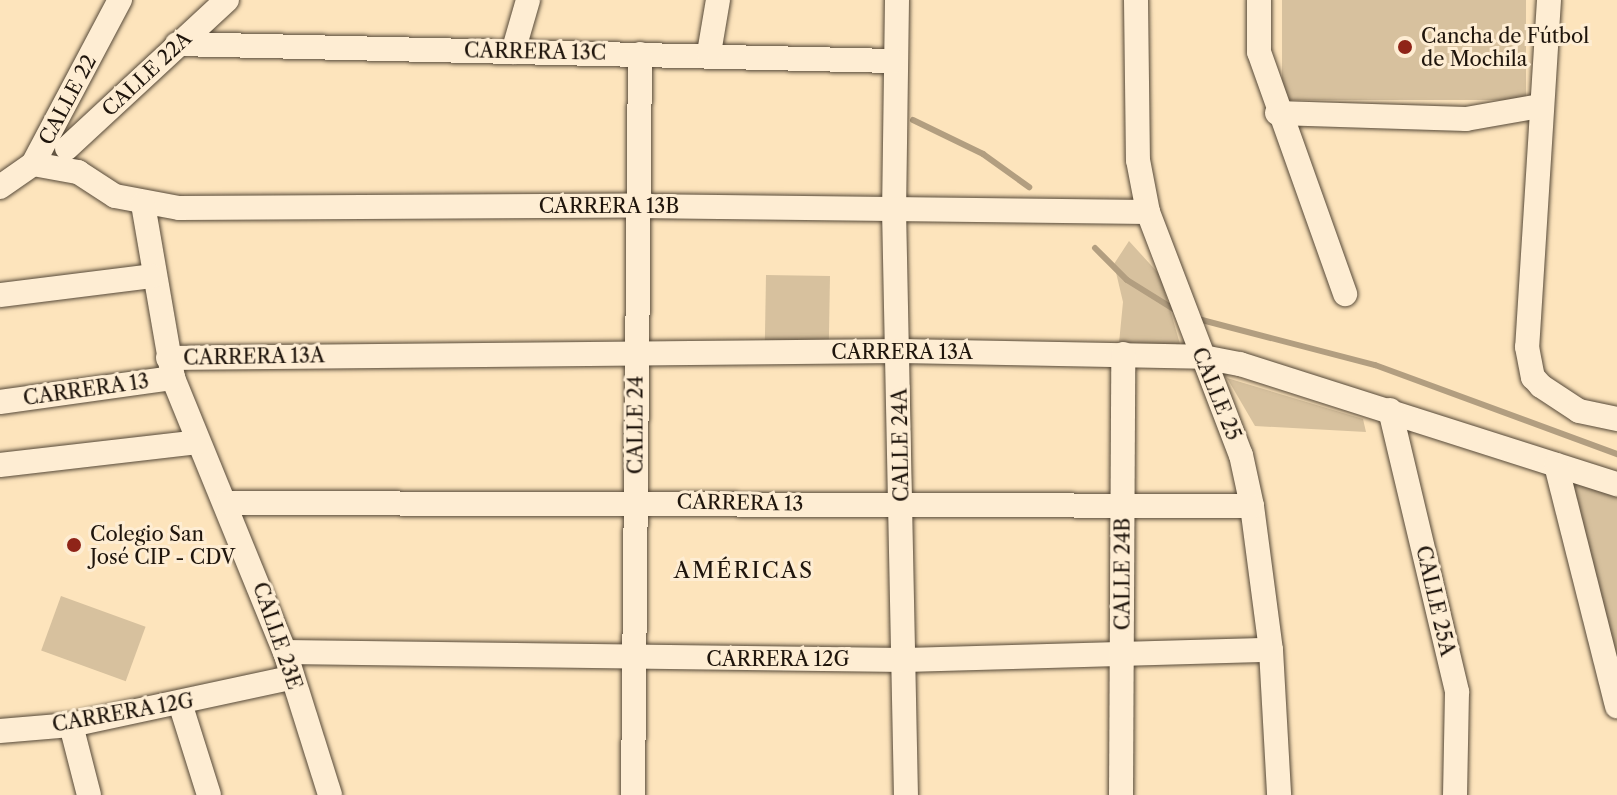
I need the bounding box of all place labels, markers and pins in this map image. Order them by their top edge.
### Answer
place label: Cancha de Fútbol de Mochila [1421,24,1589,71]
marker: Cancha de Fútbol de Mochila [1396,38,1414,56]
place label: Colegio San José CIP - CDV [90,522,236,569]
marker: Colegio San José CIP - CDV [65,536,83,554]

